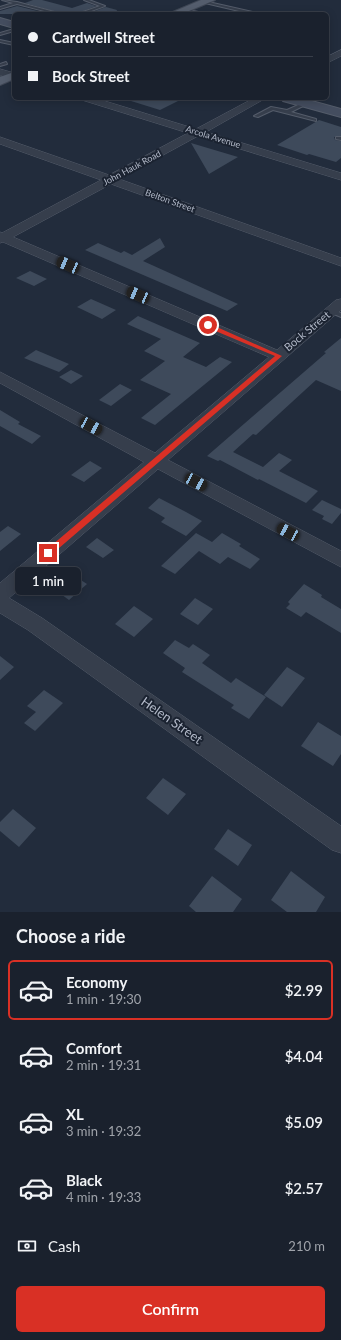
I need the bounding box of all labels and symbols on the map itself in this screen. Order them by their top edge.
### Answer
street label: Arcola Avenue [184,123,242,150]
street label: John Hauk Road [101,148,163,187]
street label: Belton Street [144,186,197,215]
car [55,255,81,275]
car [125,285,151,305]
street label: Bock Street [281,308,332,354]
route start [199,316,217,334]
car [78,415,104,437]
car [183,471,209,493]
car [275,521,301,543]
route end [39,544,57,562]
callout: 1 min [15,567,81,595]
street label: Helen Street [138,693,206,747]

